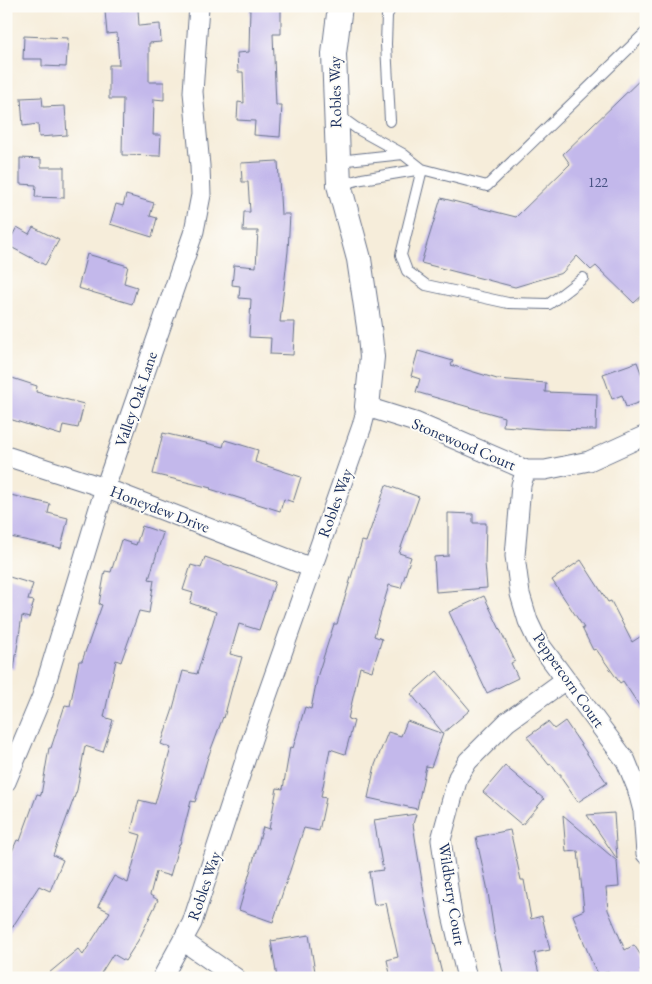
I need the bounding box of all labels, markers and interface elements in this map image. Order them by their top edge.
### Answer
street label: Robles Way [324,55,346,128]
house number: 122 [588,173,608,191]
street label: Valley Oak Lane [110,349,162,449]
street label: Stonewood Court [409,413,519,475]
street label: Robles Way [313,465,358,540]
street label: Honeydew Drive [107,480,213,538]
street label: Peppercorn Court [528,628,610,732]
street label: Wildberry Court [434,841,470,947]
street label: Robles Way [182,848,226,923]

